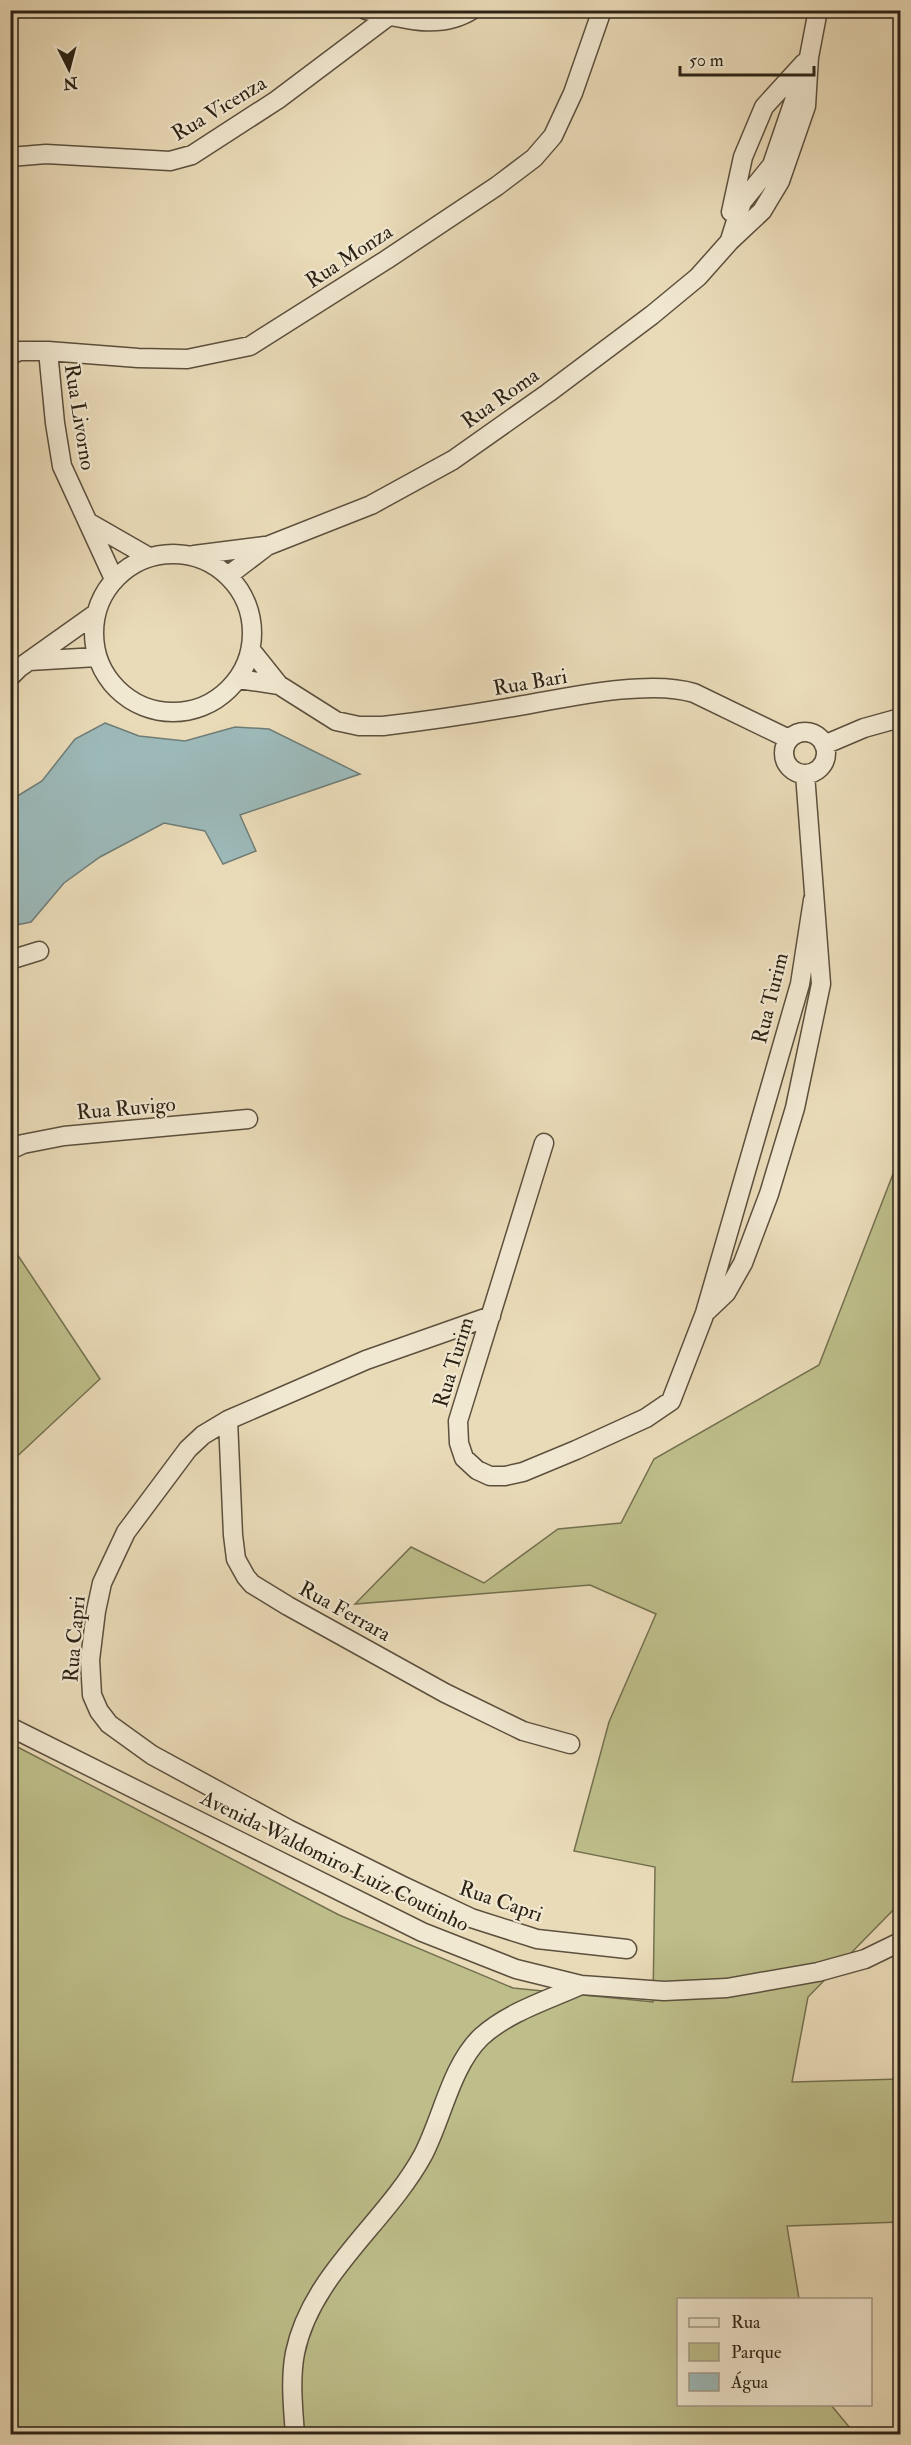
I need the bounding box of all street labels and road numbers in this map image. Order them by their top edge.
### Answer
street label: Rua Vicenza [167,69,272,147]
street label: Rua Monza [301,218,398,295]
street label: Rua Livorno [58,362,101,472]
street label: Rua Roma [456,362,545,435]
street label: Rua Bari [491,663,570,702]
street label: Rua Turim [746,950,795,1046]
street label: Rua Ruvigo [75,1091,177,1126]
street label: Rua Turim [427,1314,480,1410]
street label: Rua Ferrara [294,1575,396,1648]
street label: Rua Capri [57,1594,92,1683]
street label: Avenida Waldomiro Luiz Coutinho [195,1784,473,1938]
street label: Rua Capri [455,1875,547,1928]

